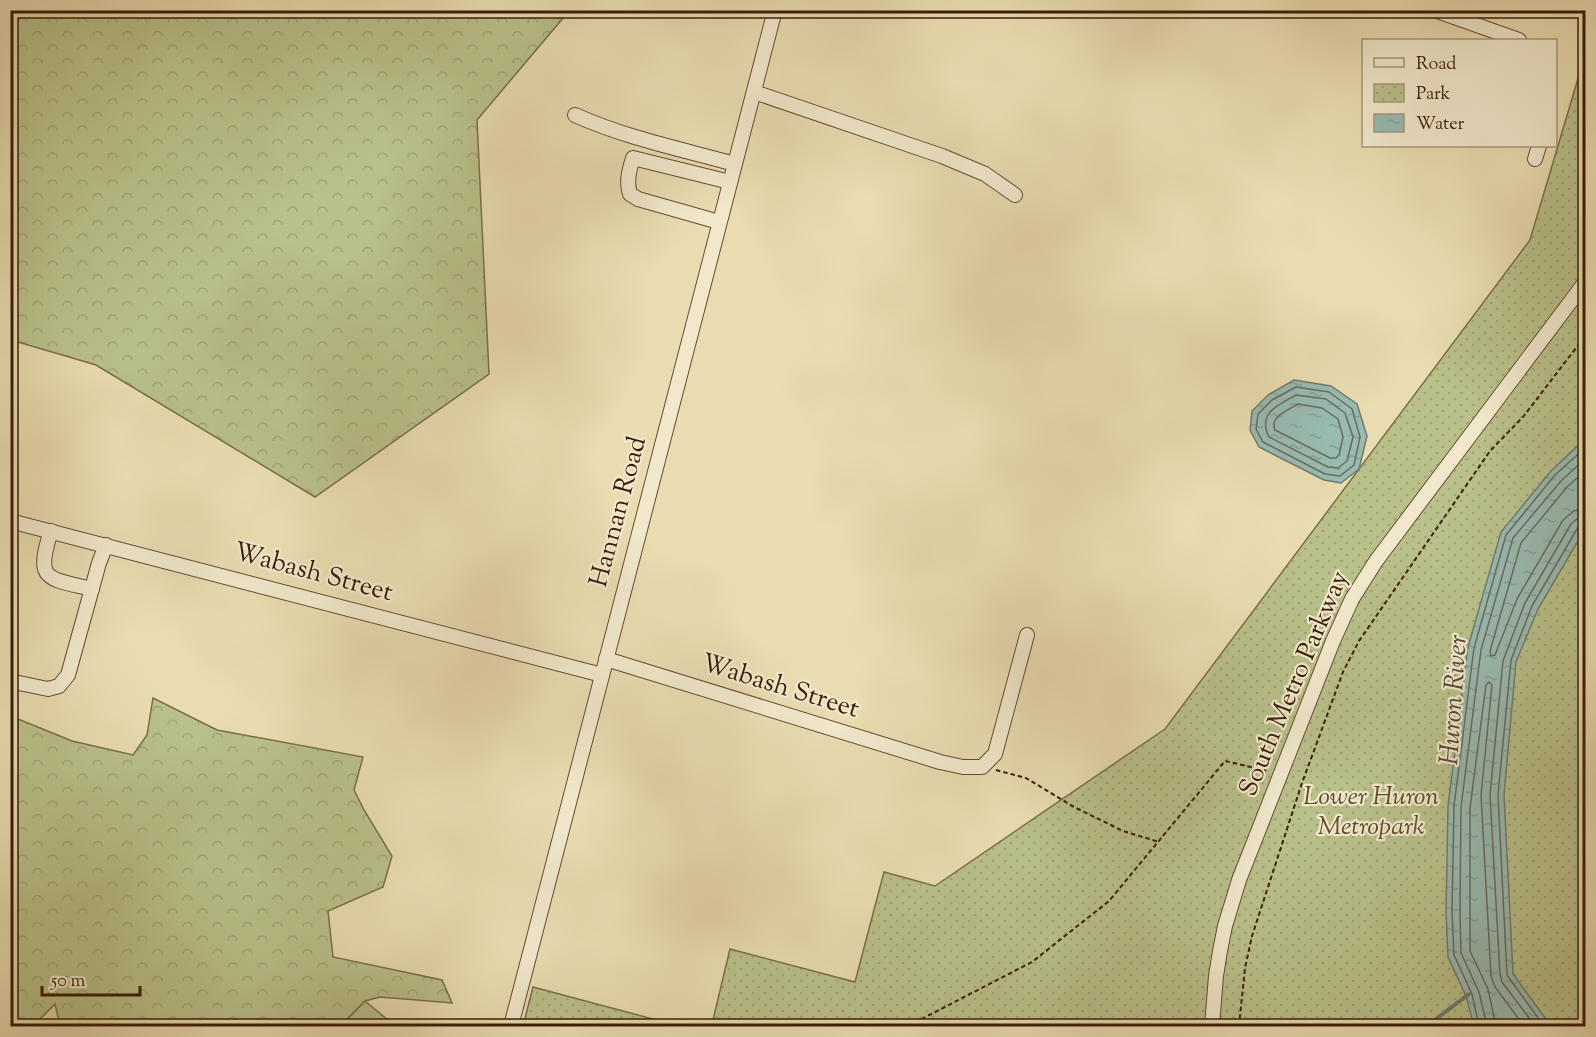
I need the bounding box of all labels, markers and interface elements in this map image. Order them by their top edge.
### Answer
legend [1362,39,1557,147]
text: Road [1416,52,1456,78]
text: Park [1416,82,1451,108]
text: Water [1416,112,1465,138]
street label: Hannan Road [581,432,657,591]
street label: Wabash Street [229,534,397,612]
street label: South Metro Parkway [1231,566,1359,802]
water label: Huron River [1431,633,1479,766]
street label: Wabash Street [696,645,864,729]
park label: Lower Huron Metropark [1303,779,1439,846]
scale bar [42,959,140,997]
text: 50 m [50,969,86,995]

